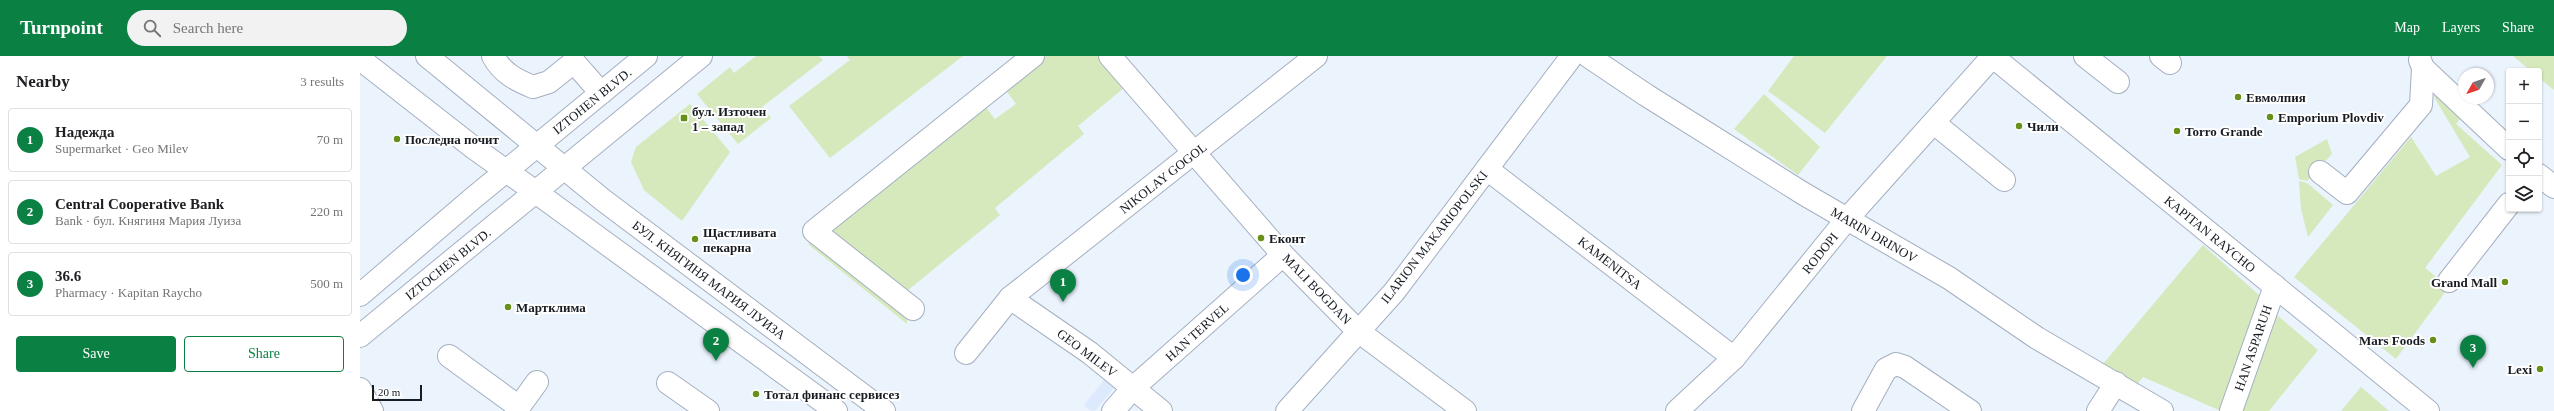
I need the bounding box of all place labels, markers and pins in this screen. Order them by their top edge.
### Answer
place label: Евмолпия [2246,90,2306,105]
marker: Евмолпия [2233,92,2243,102]
place label: бул. Източен 1 – запад [692,104,767,134]
place label: Emporium Plovdiv [2278,110,2384,125]
marker: Emporium Plovdiv [2265,112,2275,122]
marker: бул. Източен 1 – запад [679,113,689,123]
place label: Чили [2027,119,2059,134]
marker: Чили [2014,121,2024,131]
place label: Torro Grande [2185,124,2263,139]
marker: Torro Grande [2172,126,2182,136]
place label: Последна почит [405,132,500,147]
marker: Последна почит [392,134,402,144]
place label: Щастливата пекарна [703,225,777,255]
place label: Еконт [1269,231,1306,246]
marker: Еконт [1256,233,1266,243]
marker: Щастливата пекарна [690,234,700,244]
pin: 1 [1050,269,1076,302]
place label: Grand Mall [2431,275,2497,290]
marker: Grand Mall [2500,277,2510,287]
place label: Мартклима [516,300,586,315]
marker: Мартклима [503,302,513,312]
pin: 2 [703,328,729,361]
place label: Mars Foods [2359,333,2425,348]
marker: Mars Foods [2428,335,2438,345]
pin: 3 [2460,335,2486,368]
place label: Lexi [2507,362,2532,377]
marker: Lexi [2535,364,2545,374]
place label: Тотал финанс сервисез [764,387,899,402]
marker: Тотал финанс сервисез [751,389,761,399]

